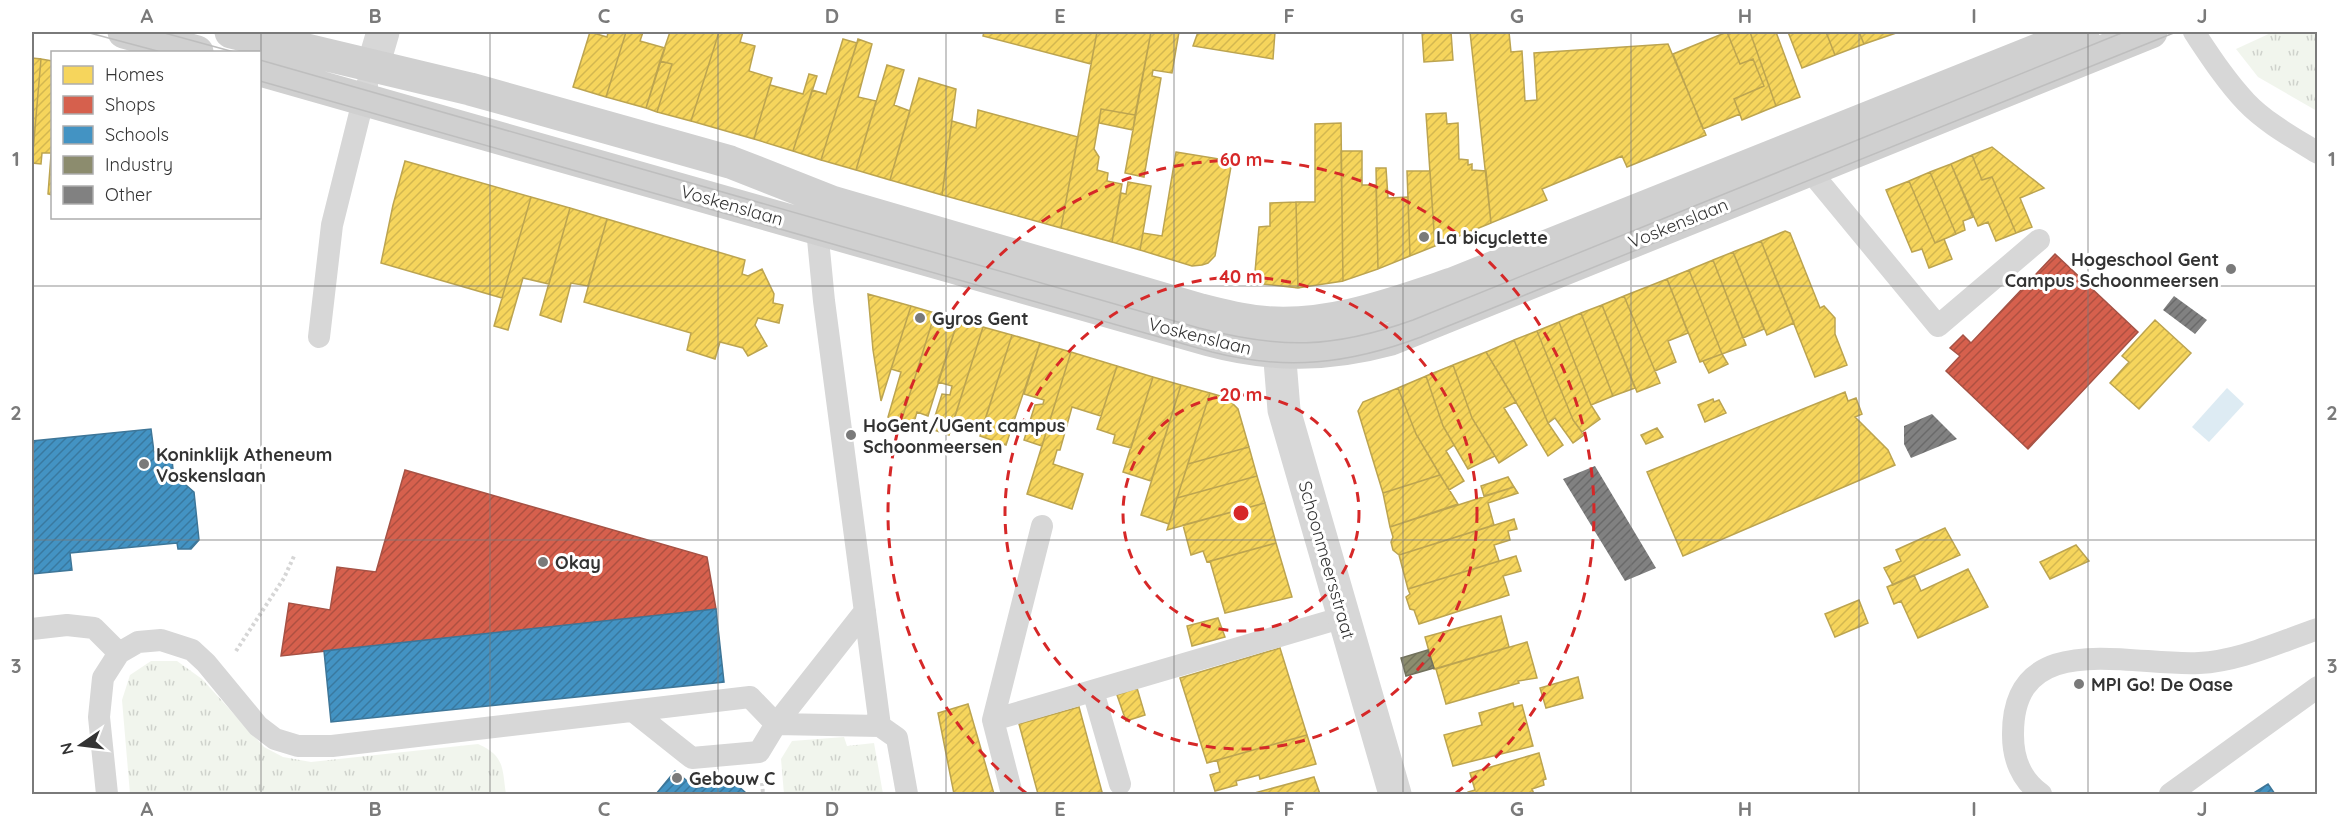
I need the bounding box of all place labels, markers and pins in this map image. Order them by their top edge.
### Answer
place label: La bicyclette [1436,226,1548,249]
marker: La bicyclette [1417,230,1431,244]
place label: Hogeschool Gent Campus Schoonmeersen [2005,248,2219,292]
marker: Hogeschool Gent Campus Schoonmeersen [2224,262,2238,276]
place label: Gyros Gent [932,307,1029,330]
marker: Gyros Gent [913,311,927,325]
place label: HoGent/UGent campus Schoonmeersen [863,414,1066,458]
marker: HoGent/UGent campus Schoonmeersen [844,428,858,442]
place label: Koninklijk Atheneum Voskenslaan [156,443,332,487]
marker: Koninklijk Atheneum Voskenslaan [137,457,151,471]
centre of rings [1231,503,1251,523]
place label: Okay [555,551,601,574]
marker: Okay [536,555,550,569]
place label: MPI Go! De Oase [2091,673,2233,696]
marker: MPI Go! De Oase [2072,677,2086,691]
place label: Gebouw C [689,767,775,790]
marker: Gebouw C [670,771,684,785]

